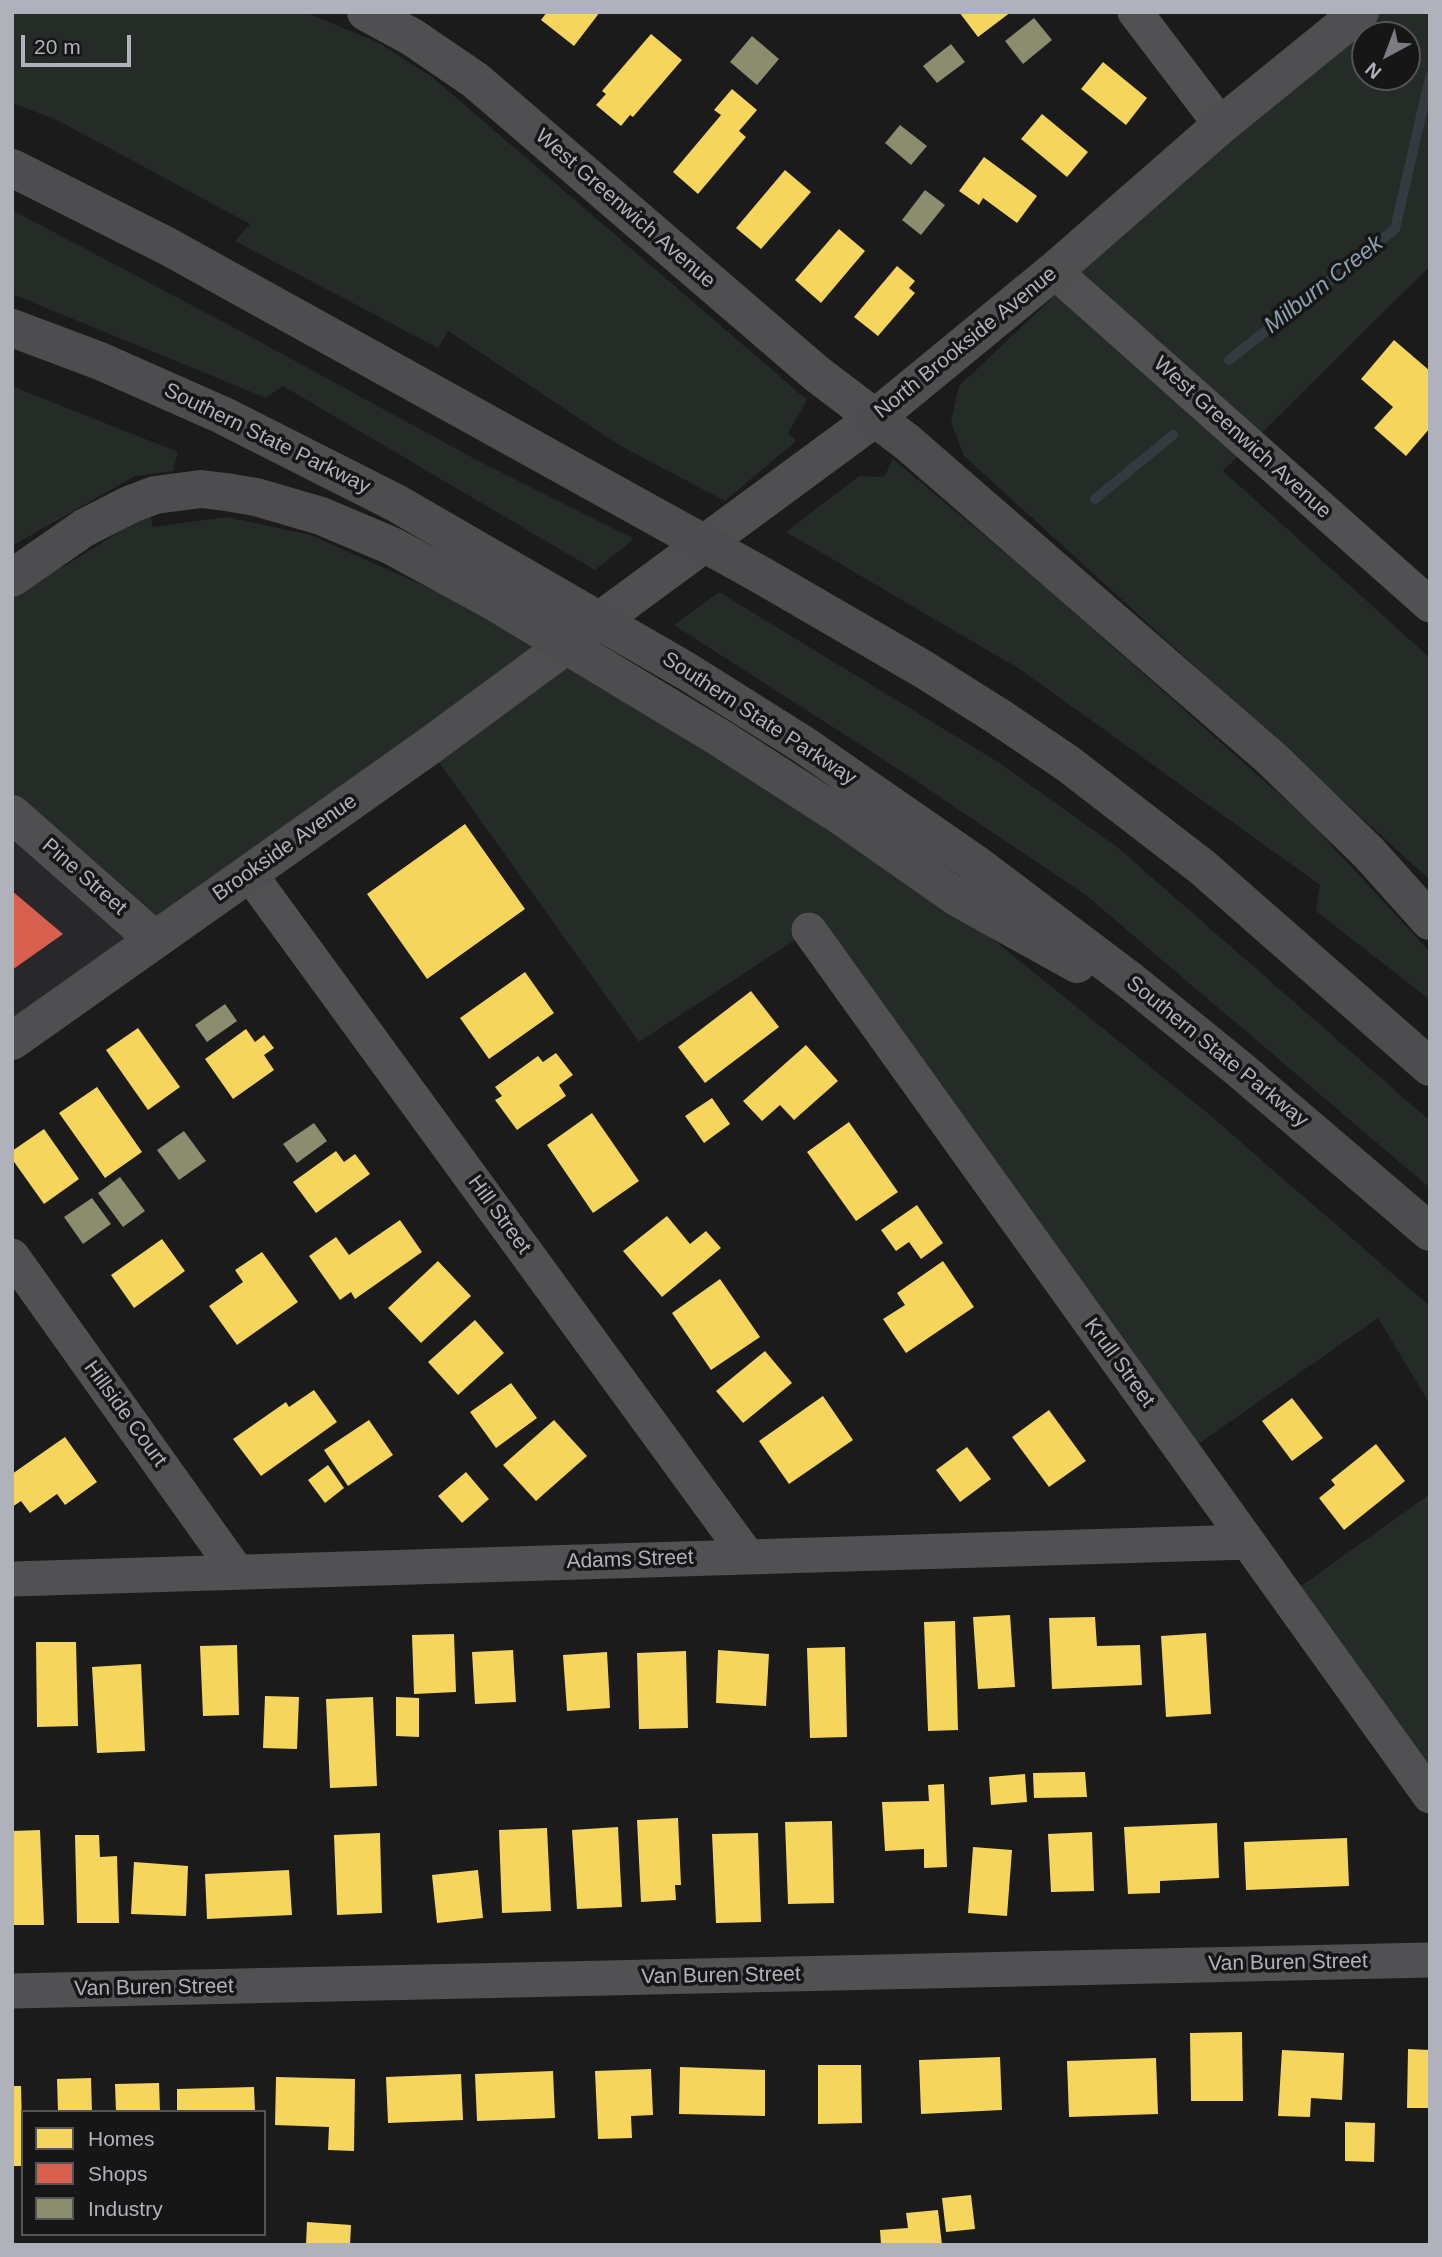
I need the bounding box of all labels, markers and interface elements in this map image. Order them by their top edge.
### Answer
scale bar [24,21,135,65]
north arrow [1351,21,1421,91]
text: 20 m [34,35,81,58]
text: N [1361,58,1385,83]
street label: West Greenwich Avenue [530,124,720,294]
water label: Milburn Creek [1259,230,1389,340]
street label: North Brookside Avenue [870,262,1062,424]
street label: West Greenwich Avenue [1148,352,1336,524]
street label: Southern State Parkway [160,378,374,500]
street label: Southern State Parkway [657,647,861,791]
street label: Brookside Avenue [208,789,362,907]
street label: Pine Street [37,833,131,921]
street label: Southern State Parkway [1121,971,1313,1133]
street label: Hill Street [462,1171,536,1259]
street label: Krull Street [1078,1314,1160,1412]
street label: Hillside Court [78,1356,172,1472]
street label: Adams Street [566,1545,694,1575]
street label: Van Buren Street [1208,1949,1368,1977]
street label: Van Buren Street [641,1962,801,1990]
street label: Van Buren Street [74,1974,234,2002]
legend [21,2110,266,2236]
text: Homes [88,2127,155,2150]
text: Shops [88,2162,148,2185]
text: Industry [88,2197,163,2220]

